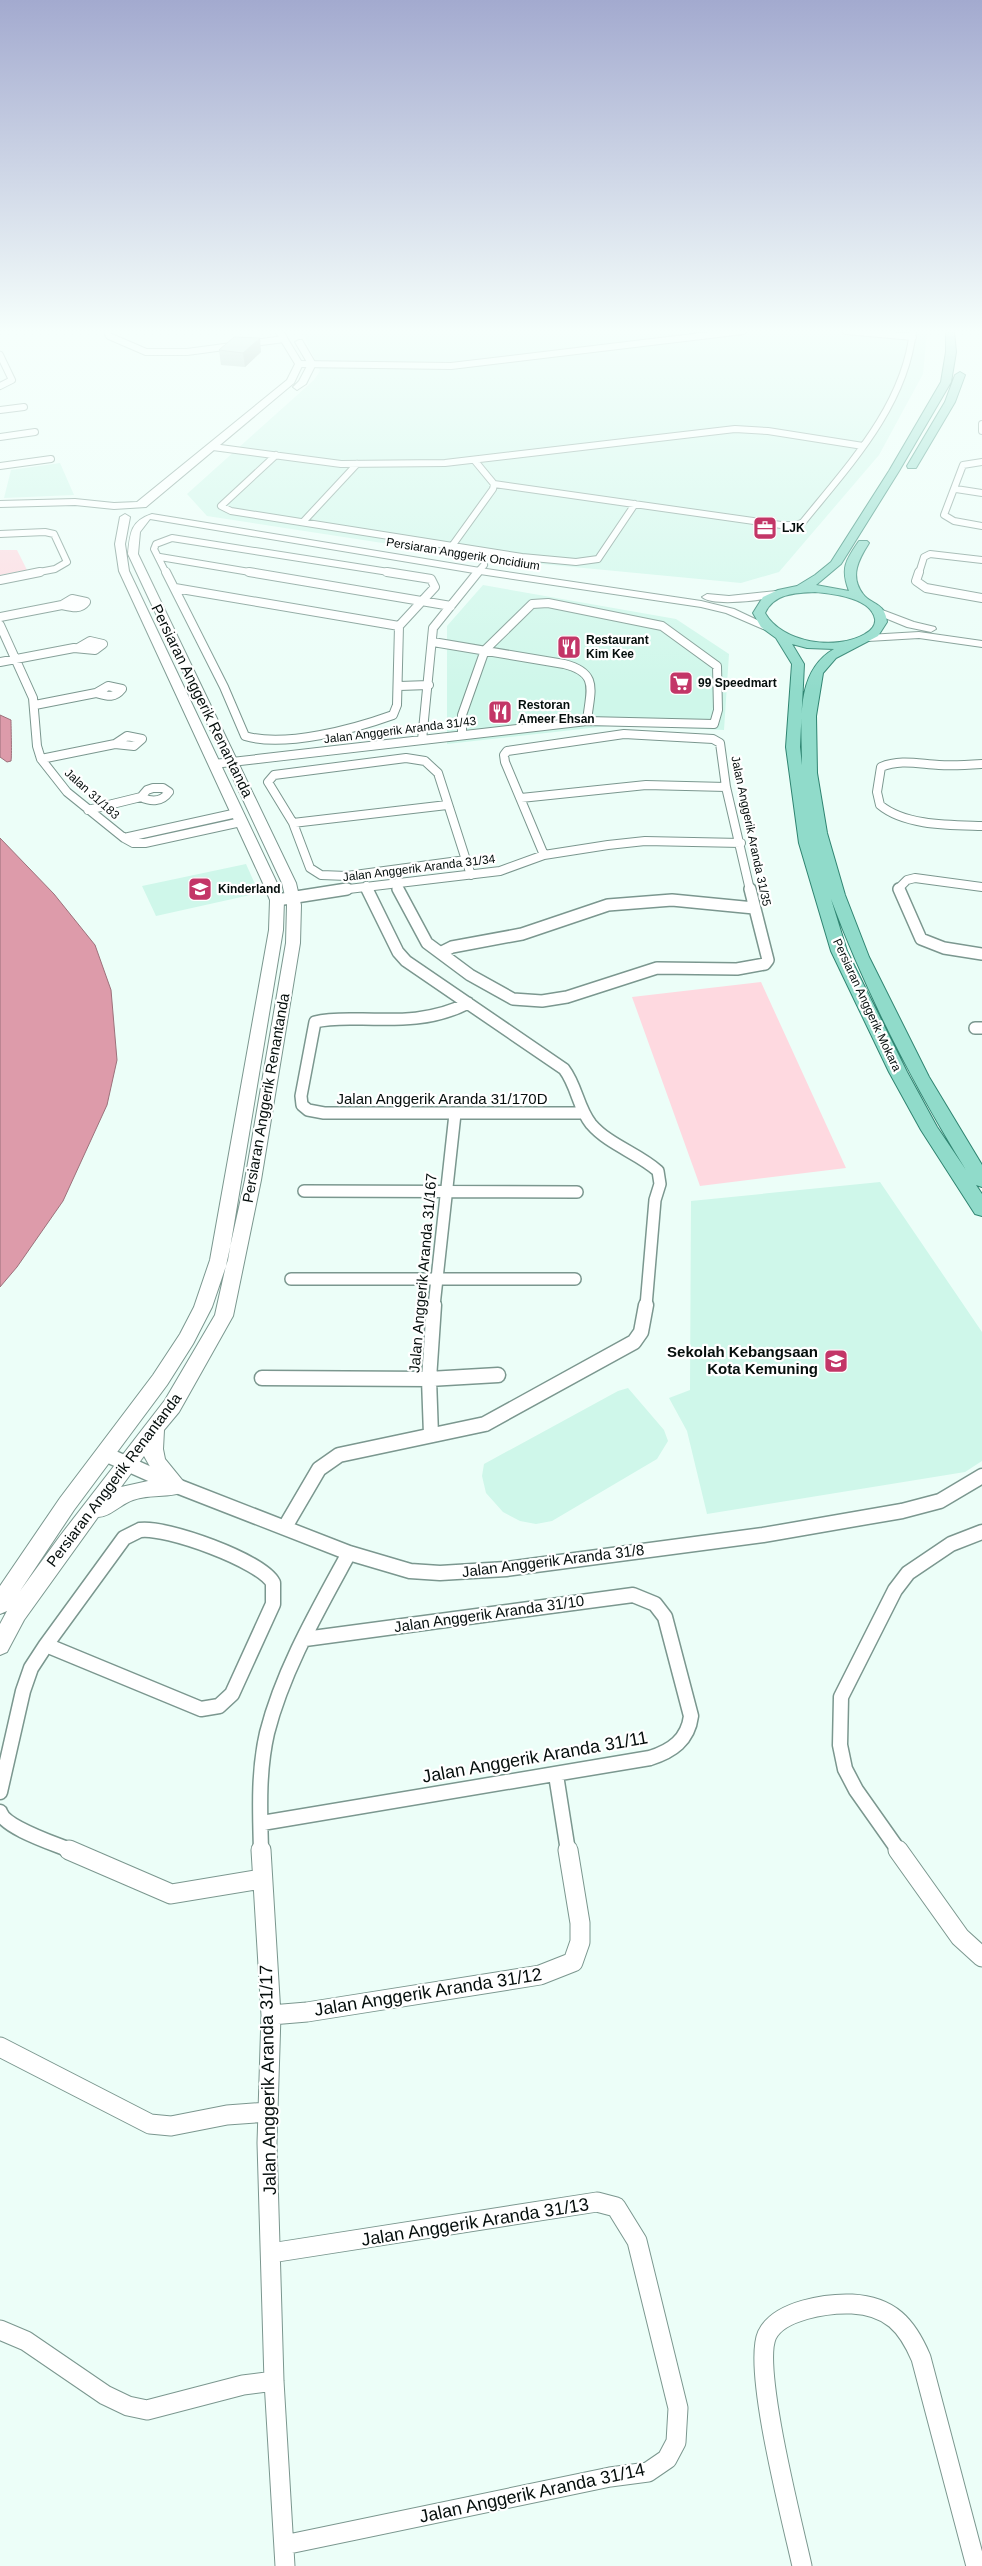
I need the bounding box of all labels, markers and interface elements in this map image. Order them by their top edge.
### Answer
office icon: LJK [752,515,778,541]
place label: LJK [782,521,805,535]
street label: Persiaran Anggerik Oncidium [385,535,541,573]
street label: Persiaran Anggerik Renantanda [148,601,257,801]
place label: Restaurant Kim Kee [586,633,649,661]
restaurant icon: Restaurant Kim Kee [556,634,582,660]
supermarket icon: 99 Speedmart [668,670,694,696]
place label: 99 Speedmart [698,676,777,690]
place label: Restoran Ameer Ehsan [518,698,595,726]
restaurant icon: Restoran Ameer Ehsan [487,699,513,725]
street label: Jalan Anggerik Aranda 31/43 [323,714,477,746]
street label: Jalan Anggerik Aranda 31/35 [728,754,774,908]
street label: Jalan 31/183 [62,766,122,822]
street label: Jalan Anggerik Aranda 31/34 [342,852,496,884]
school or university icon: Kinderland [187,876,213,902]
place label: Kinderland [218,882,281,896]
street label: Persiaran Anggerik Mokara [830,936,904,1074]
street label: Persiaran Anggerik Renantanda [239,991,292,1204]
street label: Jalan Anggerik Aranda 31/170D [337,1090,548,1107]
street label: Jalan Anggerik Aranda 31/167 [405,1173,440,1373]
place label: Sekolah Kebangsaan Kota Kemuning [667,1343,818,1377]
school or university icon: Sekolah Kebangsaan Kota Kemuning [823,1348,849,1374]
street label: Persiaran Anggerik Renantanda [43,1389,185,1570]
street label: Jalan Anggerik Aranda 31/8 [461,1541,645,1580]
street label: Jalan Anggerik Aranda 31/10 [393,1592,585,1635]
street label: Jalan Anggerik Aranda 31/11 [421,1727,649,1787]
street label: Jalan Anggerik Aranda 31/12 [313,1964,543,2020]
street label: Jalan Anggerik Aranda 31/17 [256,1965,280,2195]
street label: Jalan Anggerik Aranda 31/13 [360,2194,590,2250]
street label: Jalan Anggerik Aranda 31/14 [417,2459,647,2527]

